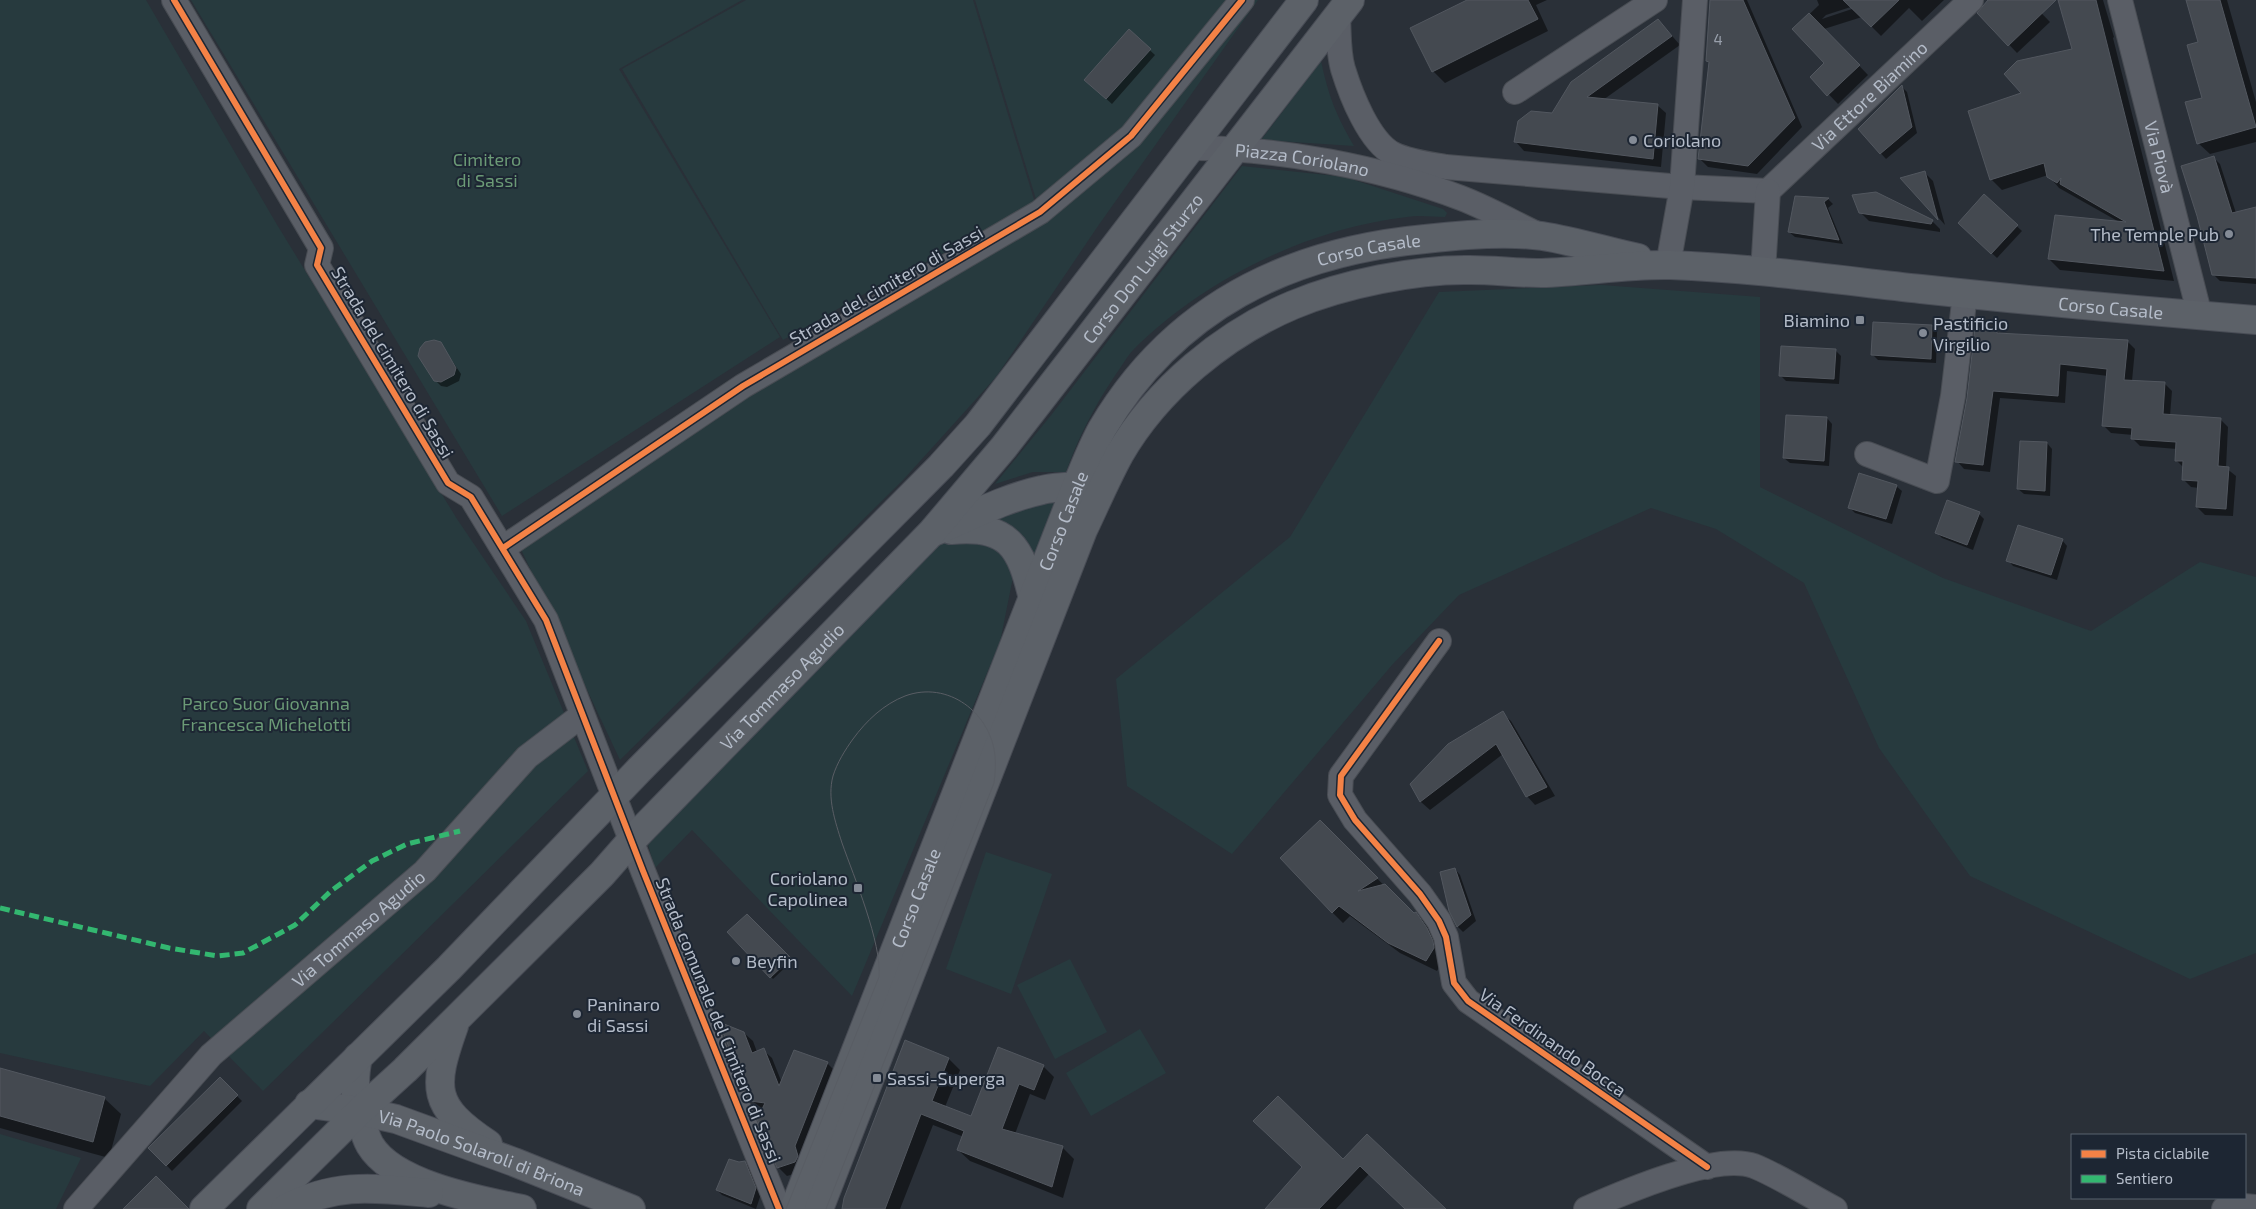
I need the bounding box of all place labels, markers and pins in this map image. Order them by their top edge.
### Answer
place label: Coriolano [1643,129,1721,151]
marker: Coriolano [1627,134,1639,146]
place label: The Temple Pub [2090,223,2219,245]
marker: The Temple Pub [2223,228,2235,240]
place label: Biamino [1784,309,1850,331]
place label: Pastificio Virgilio [1933,312,2008,355]
marker: Biamino [1854,314,1866,326]
marker: Pastificio Virgilio [1917,327,1929,339]
place label: Coriolano Capolinea [767,867,848,910]
marker: Coriolano Capolinea [852,882,864,894]
place label: Beyfin [746,950,798,972]
marker: Beyfin [730,955,742,967]
place label: Paninaro di Sassi [587,993,660,1036]
marker: Paninaro di Sassi [571,1008,583,1020]
place label: Sassi-Superga [887,1067,1005,1089]
marker: Sassi-Superga [871,1072,883,1084]

